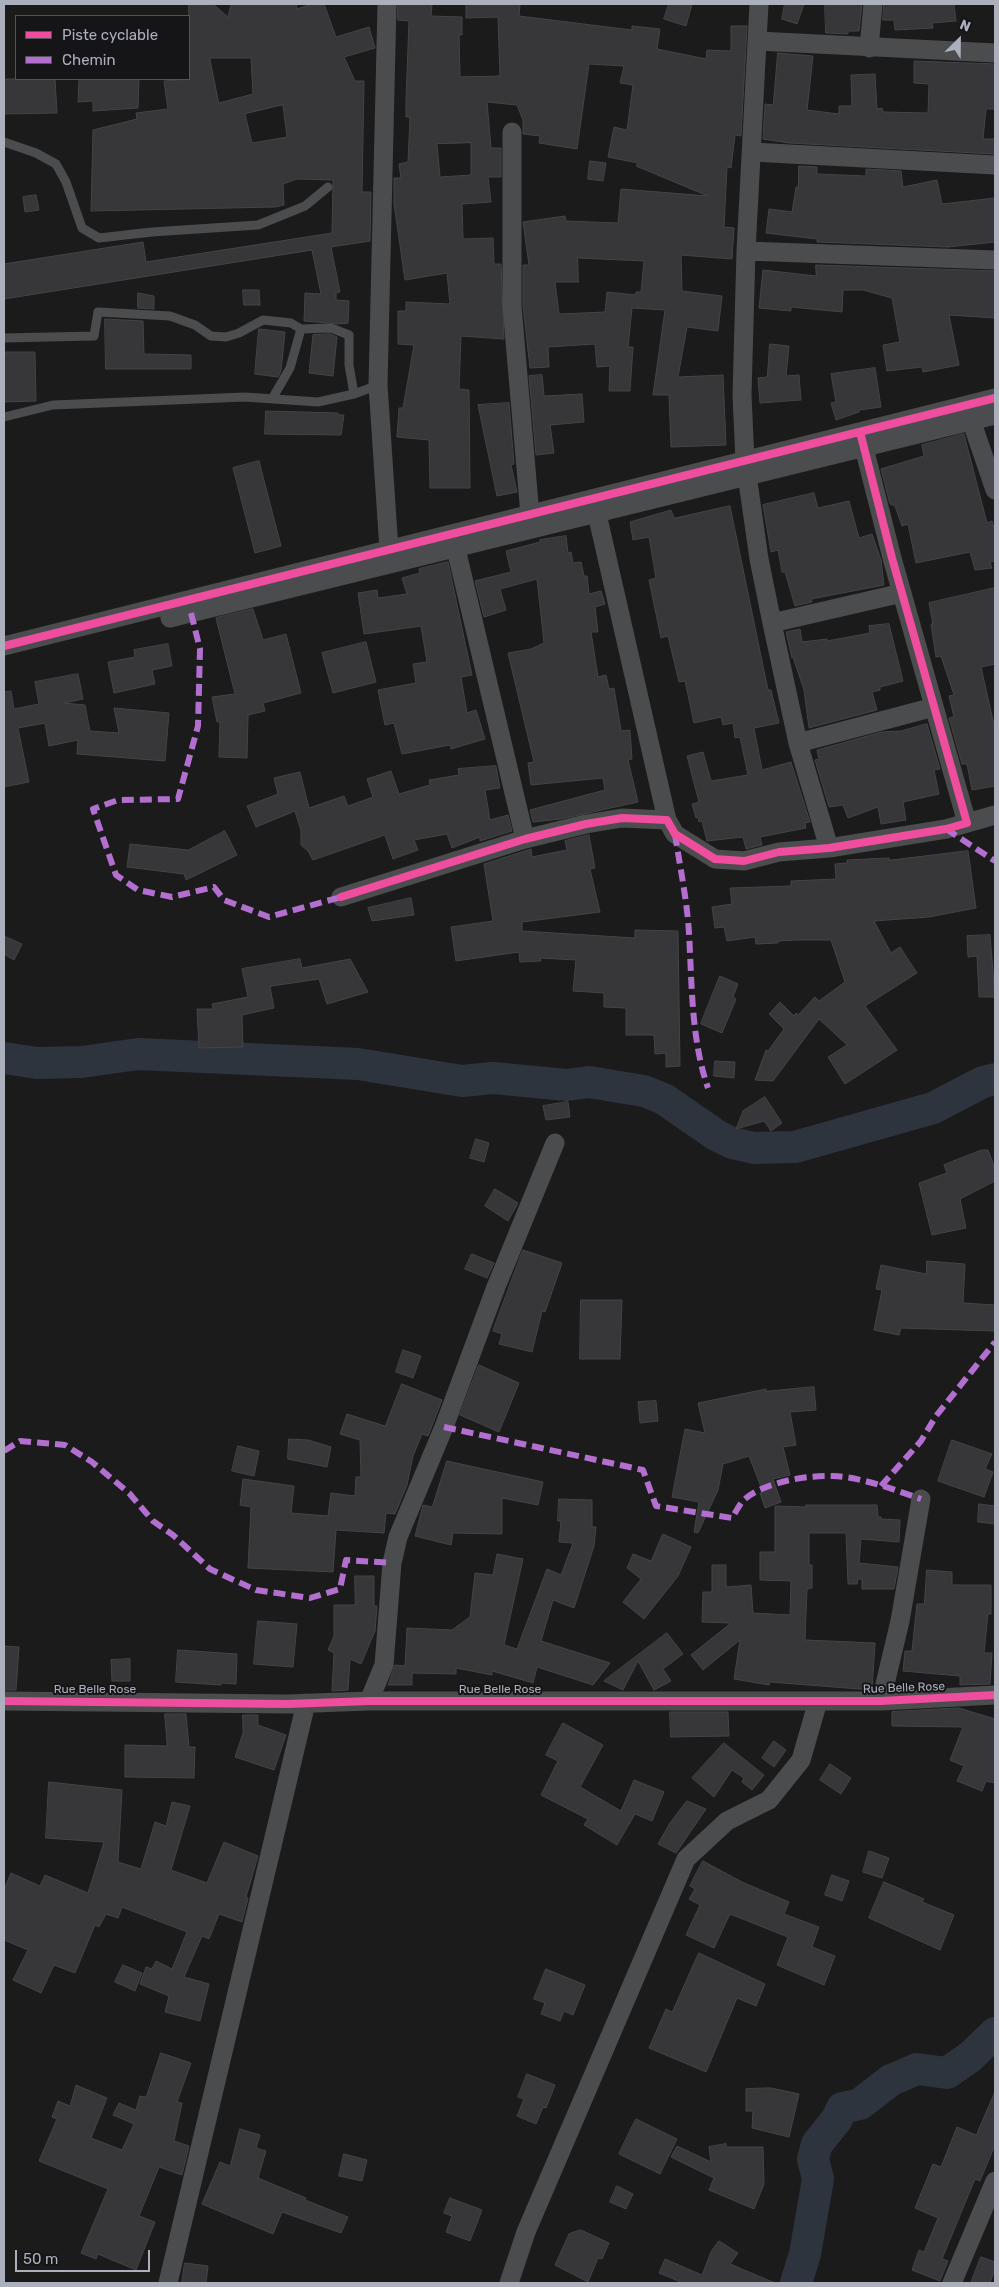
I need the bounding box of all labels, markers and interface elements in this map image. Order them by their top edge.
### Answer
legend [15,15,190,80]
north arrow [934,15,984,65]
text: N [957,16,973,36]
text: Piste cyclable [62,26,158,44]
text: Chemin [62,51,116,69]
street label: Rue Belle Rose [863,1679,945,1697]
street label: Rue Belle Rose [54,1683,136,1697]
street label: Rue Belle Rose [459,1683,541,1697]
scale bar [18,2240,152,2272]
text: 50 m [23,2250,58,2268]

